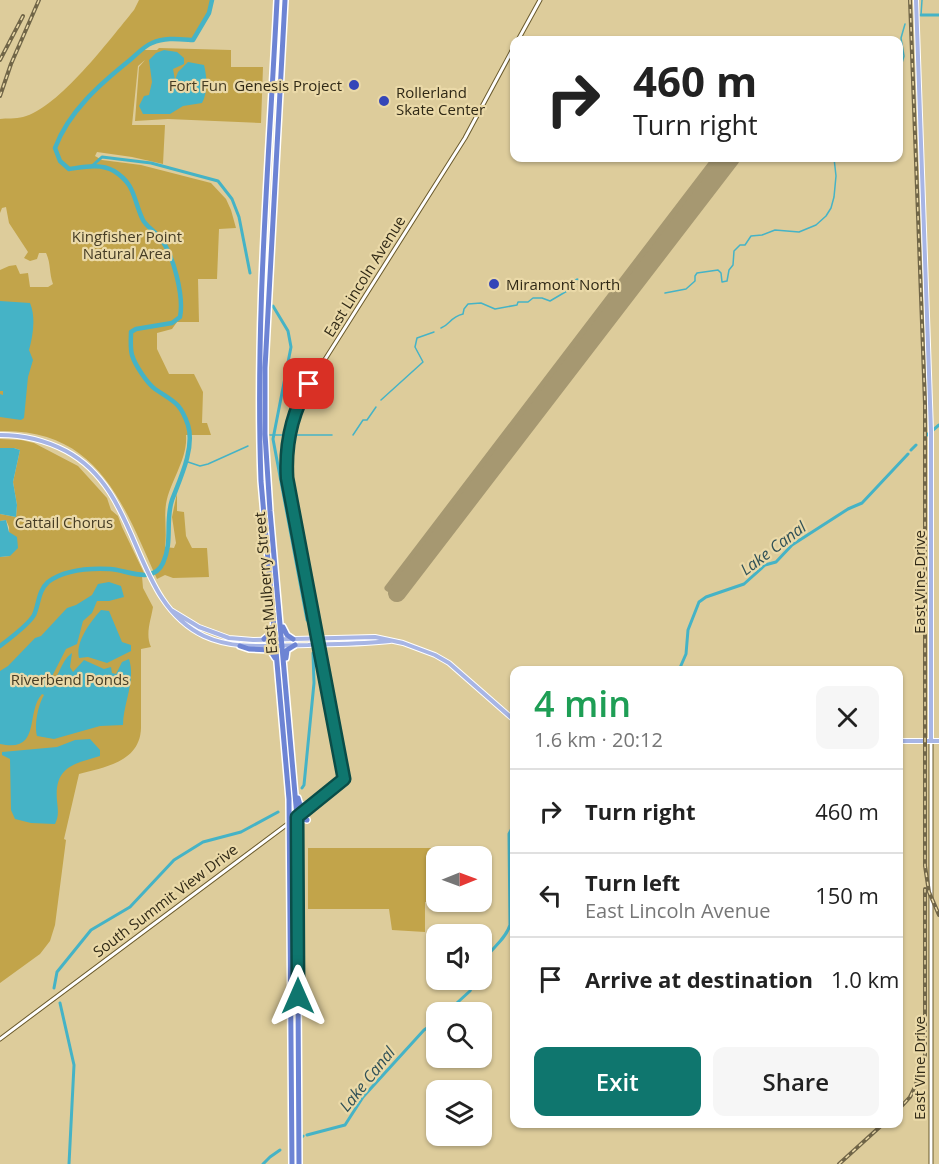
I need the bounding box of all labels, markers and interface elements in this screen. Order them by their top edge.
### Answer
text: 460 m [633,52,757,109]
icon: right [534,60,612,138]
park label: Fort Fun [169,75,227,95]
place label: Genesis Project [234,75,342,95]
marker: Genesis Project [347,78,361,92]
place label: Rollerland Skate Center [396,82,485,119]
marker: Rollerland Skate Center [377,94,391,108]
text: Turn right [633,106,758,143]
street label: East Lincoln Avenue [319,212,409,340]
park label: Kingfisher Point Natural Area [72,226,182,263]
place label: Miramont North [506,274,620,294]
marker: Miramont North [487,277,501,291]
pin [283,358,334,409]
icon: arrive [292,367,325,400]
street label: East Mulberry Street [249,511,281,655]
park label: Cattail Chorus [15,512,113,532]
water label: Lake Canal [735,515,811,580]
street label: East Vine Drive [909,530,929,634]
park label: Riverbend Ponds [11,669,129,689]
text: 4 min [534,679,631,728]
button: close [816,686,879,749]
text: 1.6 km · 20:12 [534,726,663,753]
icon: right [534,795,567,828]
text: Turn right [585,796,696,826]
text: 460 m [815,796,879,826]
street label: South Summit View Drive [88,839,242,961]
north arrow [426,846,492,912]
map controls [426,846,492,1146]
text: Turn left [585,867,680,897]
icon: left [534,879,567,912]
text: 150 m [815,880,879,910]
text: East Lincoln Avenue [585,897,771,924]
button: sound [426,924,492,990]
icon: arrive [534,963,567,996]
position arrow [266,964,330,1028]
text: Arrive at destination [585,964,813,994]
text: 1.0 km [831,964,899,994]
button: search [426,1002,492,1068]
street label: East Vine Drive [909,1016,929,1120]
water label: Lake Canal [334,1041,401,1116]
button: Exit [534,1047,701,1116]
button: Share [713,1047,879,1116]
button: layers [426,1080,492,1146]

